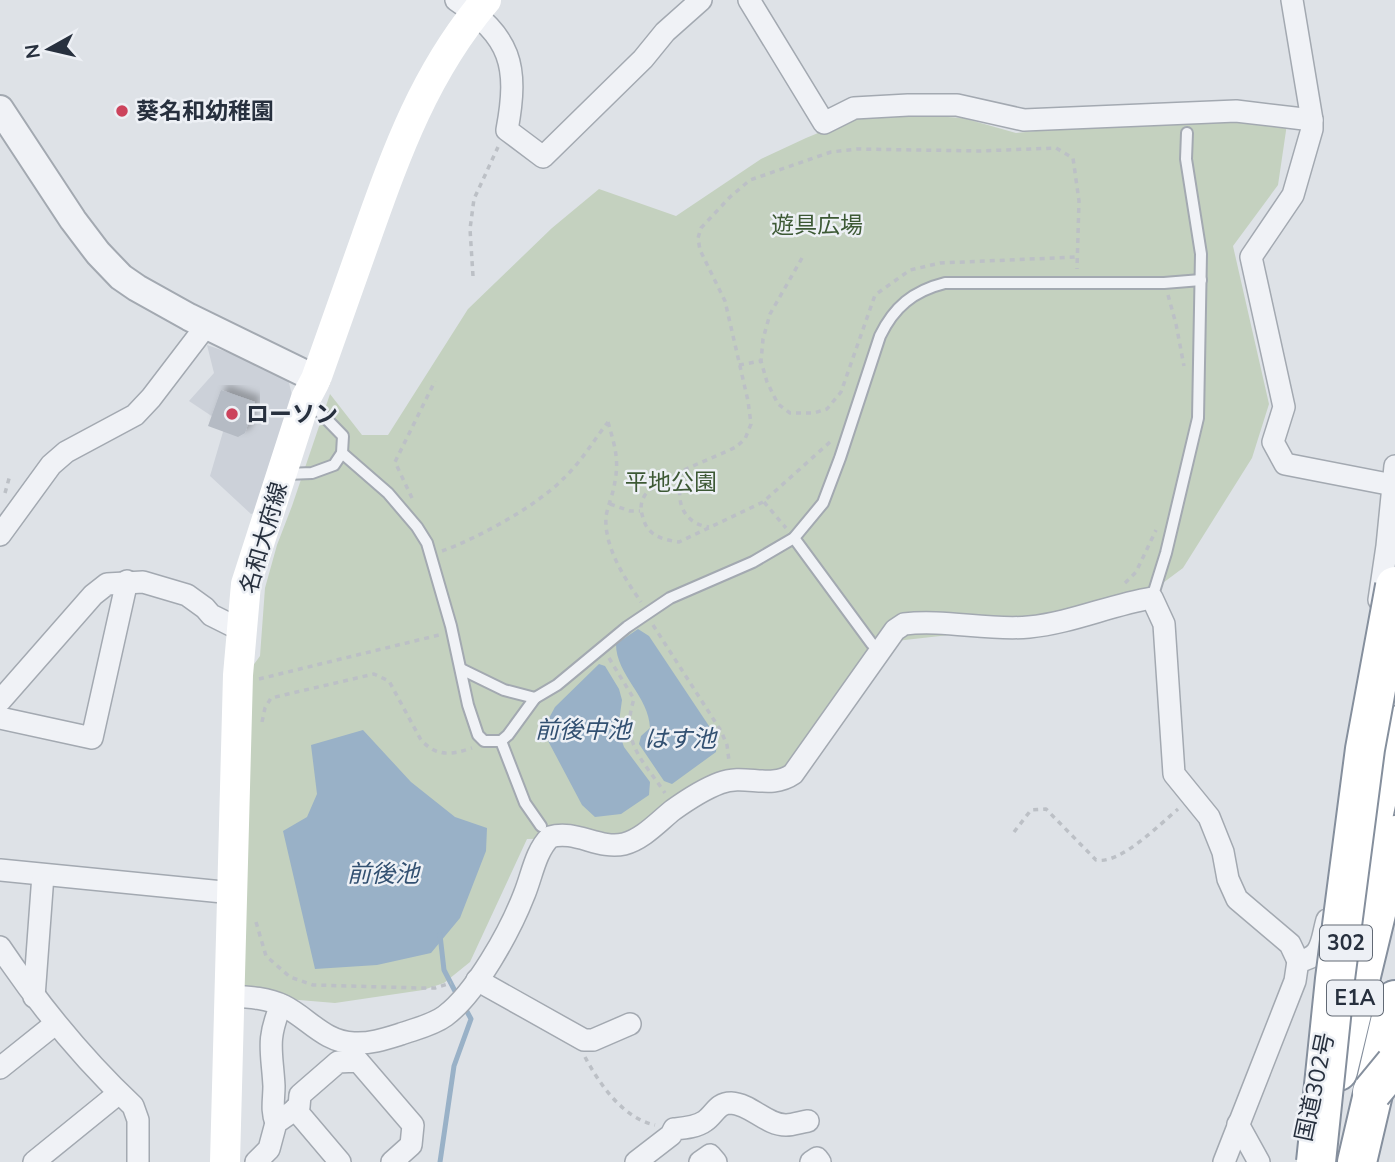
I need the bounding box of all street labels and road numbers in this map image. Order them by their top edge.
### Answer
street label: 名和大府線 [233,478,295,598]
road number: 302 [1320,926,1372,960]
road number: E1A [1327,981,1383,1016]
street label: 国道302号 [1288,1030,1342,1144]

